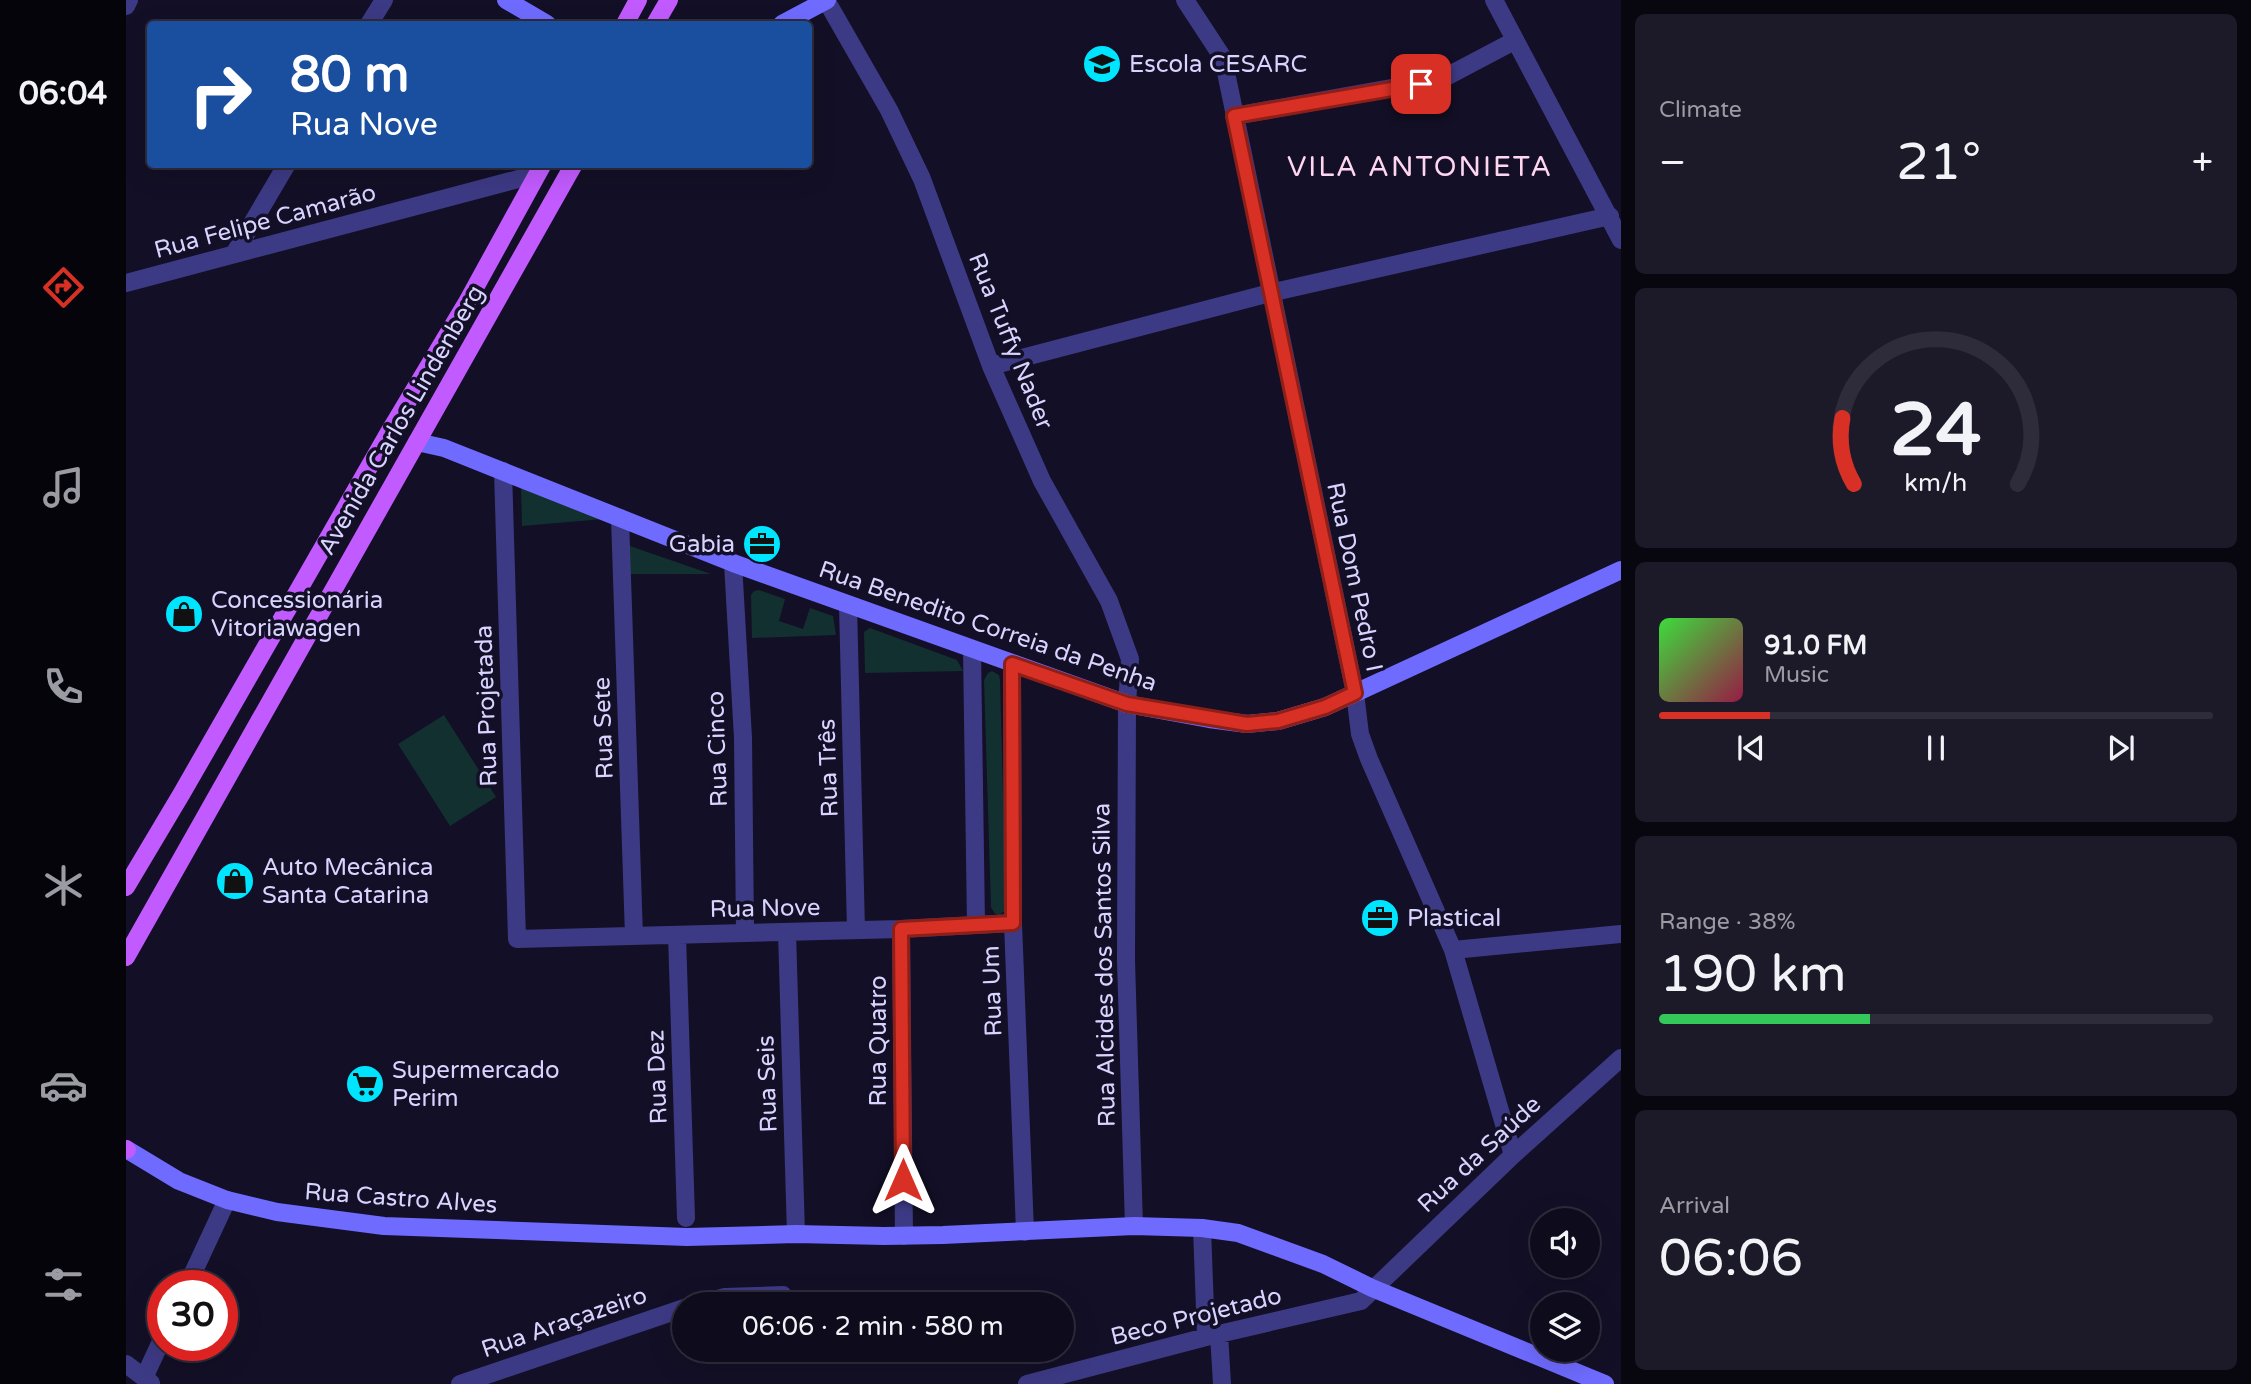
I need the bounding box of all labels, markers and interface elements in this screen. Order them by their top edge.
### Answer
school or university icon: Escola CESARC [1081,43,1123,85]
text: 80 m [290,46,409,105]
icon: right [175,49,266,140]
place label: Escola CESARC [1129,50,1307,79]
pin [1391,54,1451,114]
icon: arrive [1402,65,1440,103]
text: 06:04 [19,75,107,113]
text: Climate [1659,96,1742,124]
text: Rua Nove [290,106,438,144]
text: 21° [1896,131,1981,194]
text: − [1659,140,1686,186]
text: + [2192,140,2213,186]
district label: VILA ANTONIETA [1287,150,1553,184]
street label: Rua Felipe Camarão [151,178,379,265]
street label: Rua Tuffy Nader [962,249,1059,434]
icon: directions [39,263,88,312]
street label: Avenida Carlos Lindenberg [312,280,491,560]
text: 24 [1890,387,1982,475]
icon: music [39,463,88,512]
text: km/h [1905,468,1967,498]
street label: Rua Dom Pedro I [1320,480,1389,674]
office icon: Gabia [741,523,783,565]
place label: Gabia [669,530,735,559]
street label: Rua Benedito Correia da Penha [815,555,1161,698]
place label: Concessionária Vitoriawagen [211,586,383,643]
shop icon: Concessionária Vitoriawagen [163,593,205,635]
street label: Rua Projetada [469,625,504,787]
text: 91.0 FM [1764,630,1867,661]
text: Music [1764,661,1829,689]
icon: phone [39,662,88,711]
street label: Rua Sete [587,676,620,780]
street label: Rua Cinco [701,691,734,807]
street label: Rua Três [812,718,845,818]
icon: previous [1732,729,1770,767]
icon: pause [1917,729,1955,767]
icon: next [2102,729,2140,767]
street label: Rua Alcides dos Santos Silva [1087,803,1122,1127]
place label: Auto Mecânica Santa Catarina [262,853,434,910]
shop icon: Auto Mecânica Santa Catarina [214,860,256,902]
icon: climate [39,861,88,910]
street label: Rua Nove [709,893,821,924]
office icon: Plastical [1359,897,1401,939]
place label: Plastical [1407,904,1501,933]
text: Range · 38% [1659,908,1795,936]
text: 190 km [1659,943,1847,1006]
street label: Rua Um [976,945,1009,1037]
street label: Rua Quatro [864,975,893,1107]
street label: Rua Dez [641,1029,674,1125]
street label: Rua Seis [751,1035,784,1133]
place label: Supermercado Perim [392,1056,560,1113]
icon: car [39,1061,88,1110]
supermarket icon: Supermercado Perim [344,1063,386,1105]
street label: Rua da Saúde [1412,1090,1547,1219]
position arrow [866,1143,940,1217]
street label: Rua Castro Alves [304,1177,498,1220]
text: Arrival [1659,1192,1730,1220]
map controls [1530,1208,1600,1362]
button: sound [1530,1208,1600,1278]
text: 06:06 [1659,1227,1803,1290]
icon: filters [39,1260,88,1309]
speed limit sign: 30 [147,1270,238,1361]
street label: Rua Araçazeiro [478,1281,651,1364]
street label: Beco Projetado [1108,1281,1285,1352]
button: layers [1530,1292,1600,1362]
text: 06:06 · 2 min · 580 m [742,1311,1004,1342]

